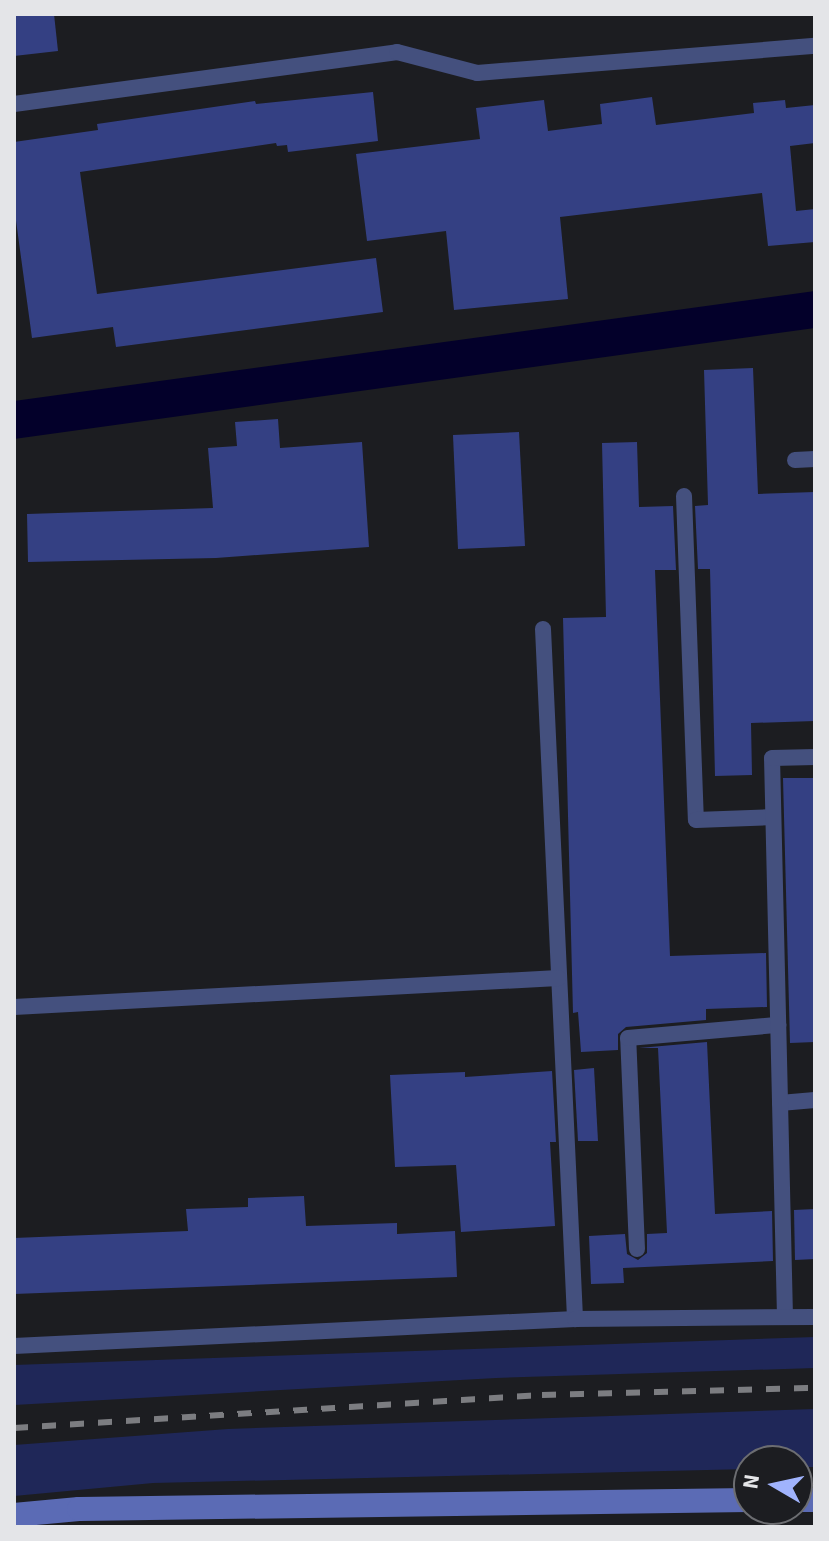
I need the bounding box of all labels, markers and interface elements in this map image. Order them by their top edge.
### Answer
north arrow [733,1445,813,1525]
text: N [734,1472,768,1491]

